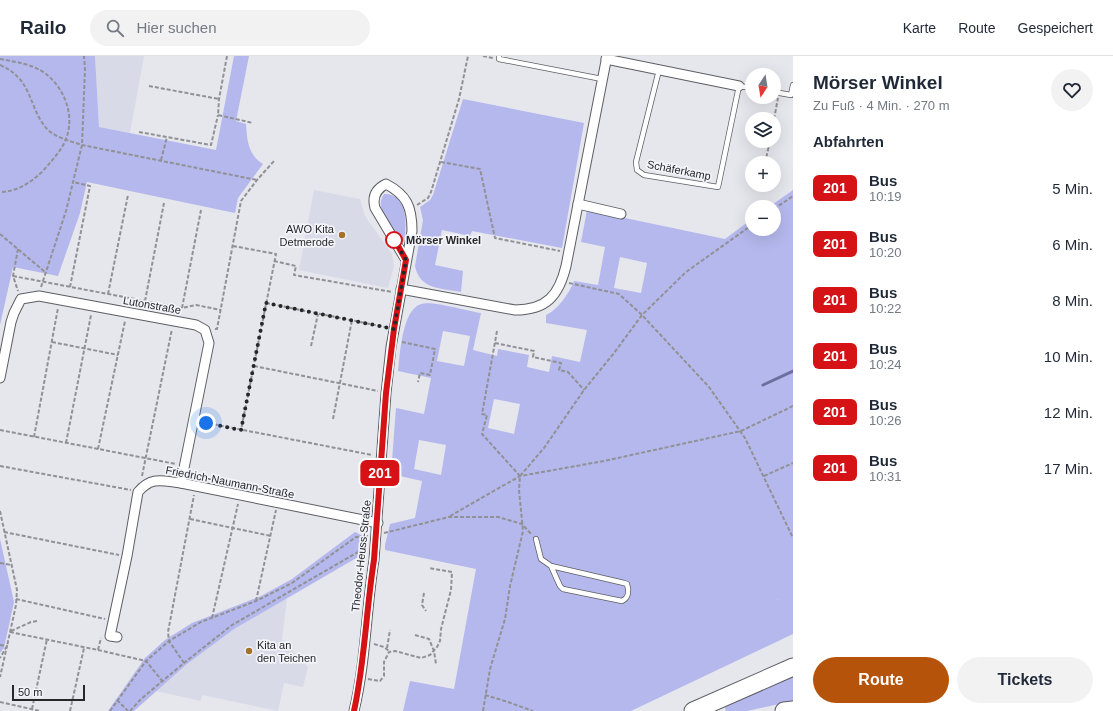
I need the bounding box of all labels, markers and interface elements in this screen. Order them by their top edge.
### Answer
search box [90,10,370,46]
text: Railo [20,17,66,38]
icon: search [104,17,126,39]
text: Hier suchen [136,19,217,36]
text: Karte [903,20,936,36]
text: Route [958,20,996,36]
text: Gespeichert [1018,20,1093,36]
north arrow [745,68,781,104]
map controls [745,68,781,236]
button: heart [1051,69,1093,111]
text: Mörser Winkel [813,72,943,93]
text: Zu Fuß · 4 Min. · 270 m [813,98,950,113]
button: layers [745,112,781,148]
text: Abfahrten [813,133,884,150]
button: + [745,156,781,192]
street label: Schäferkamp [646,158,712,182]
text: Bus [869,172,897,189]
text: 201 [823,180,847,196]
text: 5 Min. [1052,180,1093,197]
text: 10:19 [869,189,902,204]
button: − [745,200,781,236]
place label: AWO Kita Detmerode [280,223,335,248]
text: Bus [869,228,897,245]
marker: AWO Kita Detmerode [337,230,347,240]
marker: Mörser Winkel [385,231,403,249]
place label: Mörser Winkel [406,234,481,246]
text: 201 [823,236,847,252]
text: 6 Min. [1052,236,1093,253]
text: 10:20 [869,245,902,260]
text: Bus [869,284,897,301]
text: 201 [823,292,847,308]
text: 8 Min. [1052,292,1093,309]
street label: Lutonstraße [122,294,182,316]
text: 10:22 [869,301,902,316]
text: Bus [869,340,897,357]
text: 201 [823,348,847,364]
text: 10 Min. [1044,348,1093,365]
text: 10:24 [869,357,902,372]
text: Bus [869,396,897,413]
text: 201 [823,404,847,420]
text: 12 Min. [1044,404,1093,421]
your location [196,413,216,433]
text: 10:26 [869,413,902,428]
text: Bus [869,452,897,469]
line badge: 201 [357,460,403,486]
text: 201 [823,460,847,476]
text: 17 Min. [1044,460,1093,477]
street label: Friedrich-Naumann-Straße [165,464,295,500]
text: 201 [368,465,392,481]
text: 10:31 [869,469,902,484]
street label: Theodor-Heuss-Straße [349,499,373,613]
place label: Kita an den Teichen [257,639,316,664]
marker: Kita an den Teichen [244,646,254,656]
button: Route [813,657,949,703]
button: Tickets [957,657,1093,703]
scale bar [12,683,85,702]
text: 50 m [18,686,42,698]

